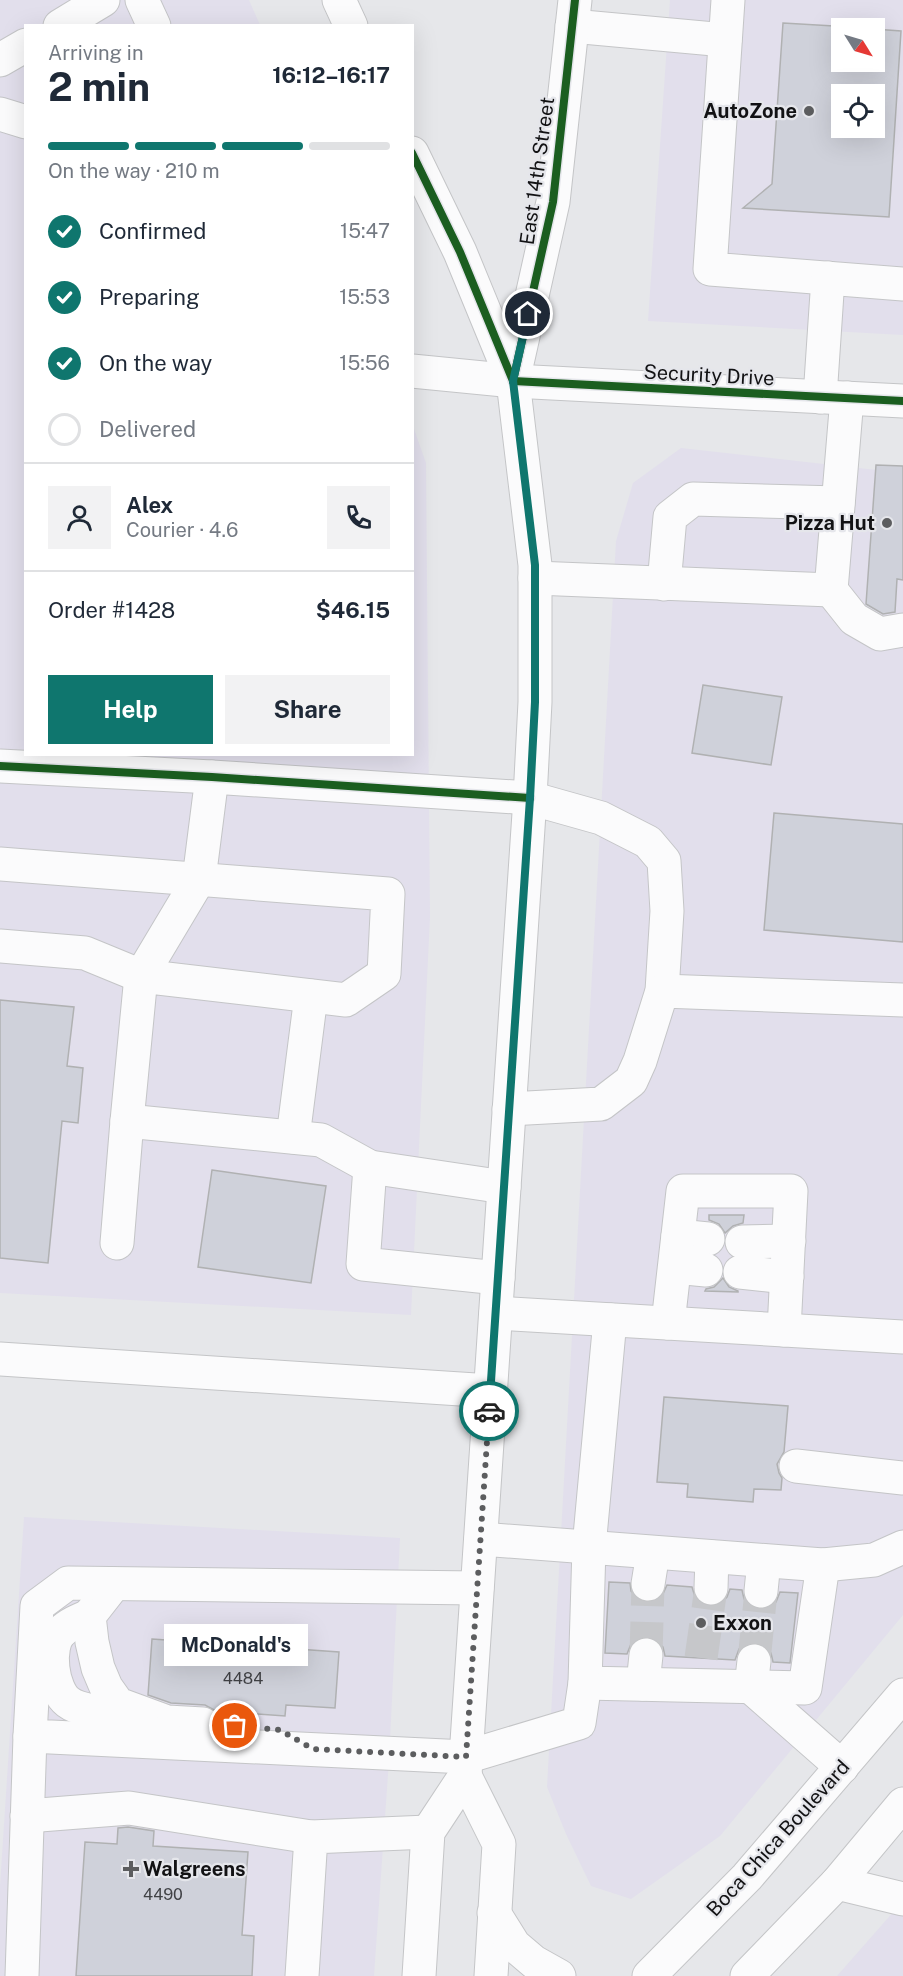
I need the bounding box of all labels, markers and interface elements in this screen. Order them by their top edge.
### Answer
north arrow [831,18,885,72]
map controls [831,18,885,138]
text: Arriving in [48,41,143,65]
text: 16:12–16:17 [272,62,390,88]
text: 2 min [48,64,150,110]
button: locate [831,84,885,138]
street label: East 14th Street [515,96,559,246]
place label: AutoZone [703,99,797,123]
marker: AutoZone [802,104,816,118]
text: On the way · 210 m [48,159,220,183]
icon: check [48,215,81,248]
text: Confirmed [99,218,206,244]
text: 15:47 [340,219,390,243]
icon: check [48,281,81,314]
text: Preparing [99,284,200,310]
text: 15:53 [339,285,390,309]
pin [502,288,553,339]
icon: home [511,297,544,330]
icon: check [48,347,81,380]
text: On the way [99,350,212,376]
text: 15:56 [339,351,390,375]
street label: Security Drive [643,360,775,390]
text: Delivered [99,416,196,442]
button: person [48,486,111,549]
button: phone [327,486,390,549]
text: Alex [126,492,173,518]
place label: Pizza Hut [785,511,875,535]
marker: Pizza Hut [880,516,894,530]
text: Courier · 4.6 [126,518,238,542]
text: Order #1428 [48,597,175,623]
text: $46.15 [316,597,390,623]
button: Help [48,675,213,744]
button: Share [225,675,390,744]
courier [459,1381,519,1441]
icon: car [473,1395,506,1428]
place label: Exxon [713,1611,772,1635]
marker: Exxon [694,1616,708,1630]
callout: McDonald's [163,1624,307,1666]
text: McDonald's [181,1633,291,1657]
house number: 4484 [223,1669,263,1688]
pin [209,1700,260,1751]
icon: bag [218,1709,251,1742]
street label: Boca Chica Boulevard [701,1755,855,1921]
place label: Walgreens [143,1857,246,1881]
marker: Walgreens [124,1862,138,1876]
house number: 4490 [143,1885,183,1904]

